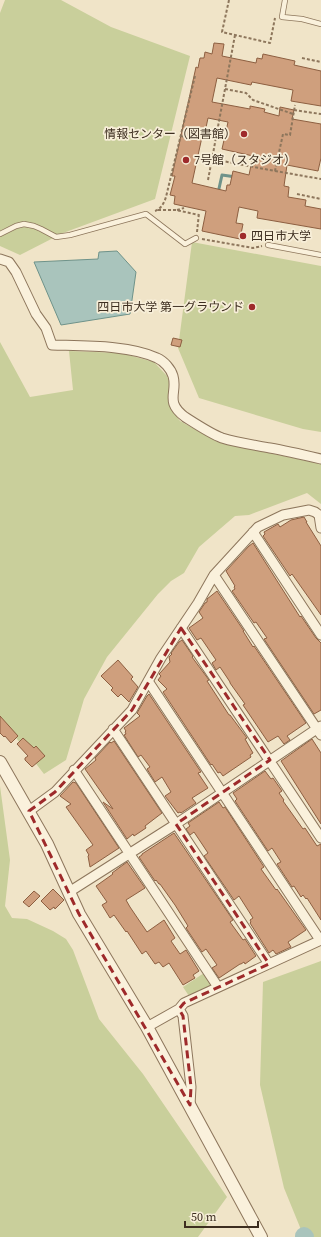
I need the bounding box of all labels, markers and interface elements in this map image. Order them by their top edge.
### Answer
place label: 情報センター（図書館） [104,126,236,142]
marker: 情報センター（図書館） [239,129,249,139]
place label: 7号館（スタジオ） [194,152,296,168]
marker: 7号館（スタジオ） [181,155,191,165]
place label: 四日市大学 [251,228,311,244]
marker: 四日市大学 [238,231,248,241]
place label: 四日市大学 第一グラウンド [97,299,244,315]
marker: 四日市大学 第一グラウンド [247,302,257,312]
scale bar [185,1203,258,1229]
text: 50 m [191,1209,217,1225]

